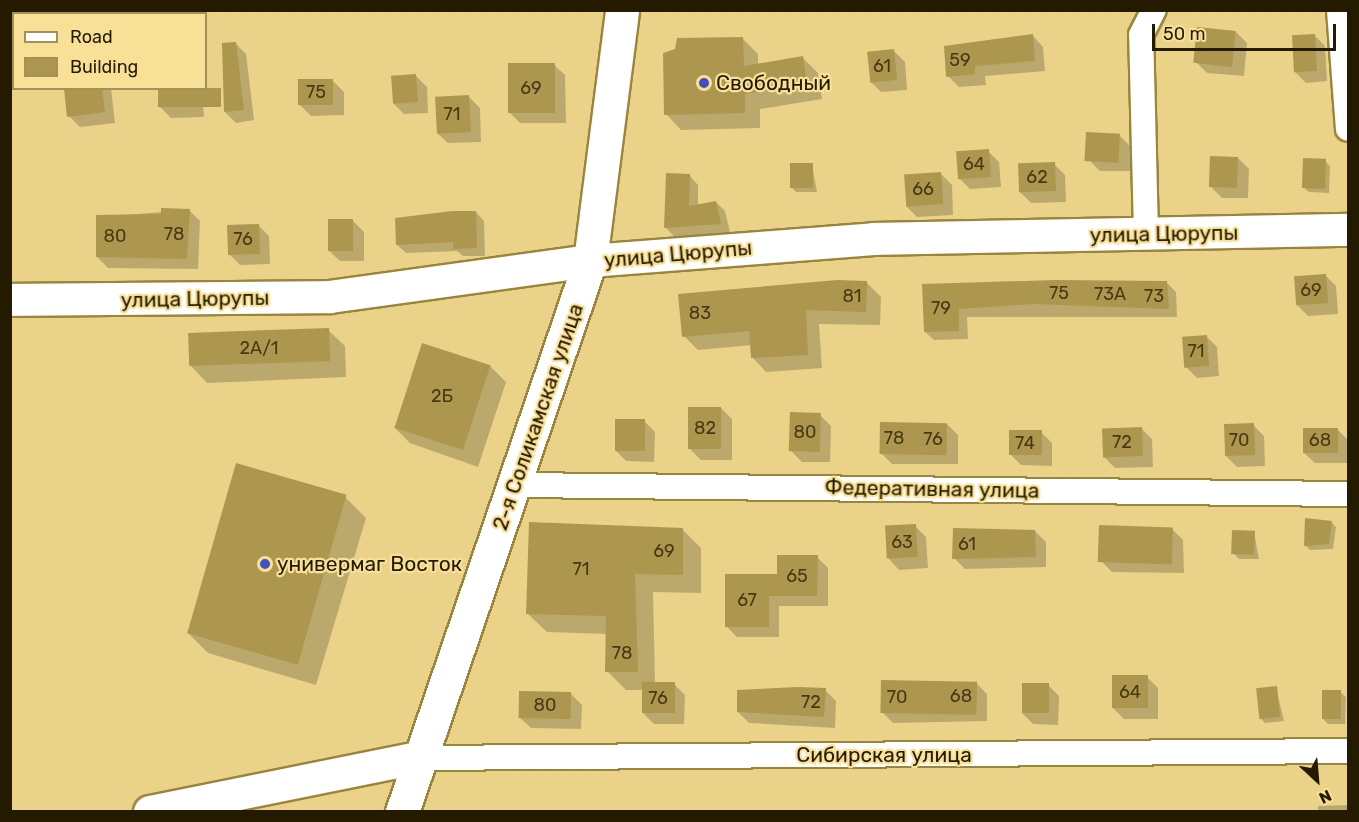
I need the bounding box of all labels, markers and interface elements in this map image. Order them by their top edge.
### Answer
legend [12,12,207,90]
scale bar [1155,12,1340,50]
text: 50 m [1163,23,1206,45]
text: Road [70,26,113,48]
house number: 59 [949,49,971,71]
house number: 61 [873,55,891,77]
text: Building [70,56,138,78]
place label: Свободный [716,70,831,96]
marker: Свободный [697,76,711,90]
house number: 69 [520,77,542,99]
house number: 75 [306,81,326,103]
house number: 71 [444,103,460,125]
house number: 64 [963,153,985,175]
house number: 62 [1026,166,1048,188]
house number: 66 [912,178,934,200]
street label: улица Цюрупы [1090,220,1238,248]
house number: 78 [164,223,184,245]
house number: 80 [104,225,126,247]
house number: 76 [233,228,253,250]
street label: улица Цюрупы [603,235,753,273]
house number: 69 [1300,279,1322,301]
house number: 75 [1049,282,1069,304]
house number: 73А [1094,283,1126,305]
street label: улица Цюрупы [121,285,269,313]
house number: 81 [842,285,862,307]
house number: 73 [1144,285,1164,307]
house number: 79 [931,297,951,319]
street label: 2-я Соликамская улица [487,300,589,534]
house number: 83 [689,302,711,324]
house number: 2А/1 [240,337,278,359]
house number: 71 [1188,340,1204,362]
house number: 2Б [431,385,453,407]
house number: 82 [694,417,716,439]
house number: 80 [794,421,816,443]
house number: 78 [884,427,904,449]
house number: 76 [923,428,943,450]
house number: 70 [1229,429,1249,451]
house number: 68 [1309,429,1331,451]
house number: 72 [1112,431,1132,453]
house number: 74 [1015,432,1035,454]
street label: Федеративная улица [824,475,1040,503]
house number: 63 [891,531,913,553]
house number: 61 [958,533,976,555]
house number: 69 [653,540,675,562]
place label: универмаг Восток [277,551,462,577]
marker: универмаг Восток [258,557,272,571]
house number: 71 [573,558,589,580]
house number: 65 [786,565,808,587]
house number: 67 [737,589,757,611]
house number: 78 [612,642,632,664]
house number: 64 [1119,681,1141,703]
house number: 68 [950,685,972,707]
house number: 70 [887,686,907,708]
house number: 76 [648,687,668,709]
house number: 72 [801,691,821,713]
house number: 80 [534,694,556,716]
street label: Сибирская улица [796,742,972,768]
north arrow [1287,750,1347,810]
text: N [1316,786,1334,808]

